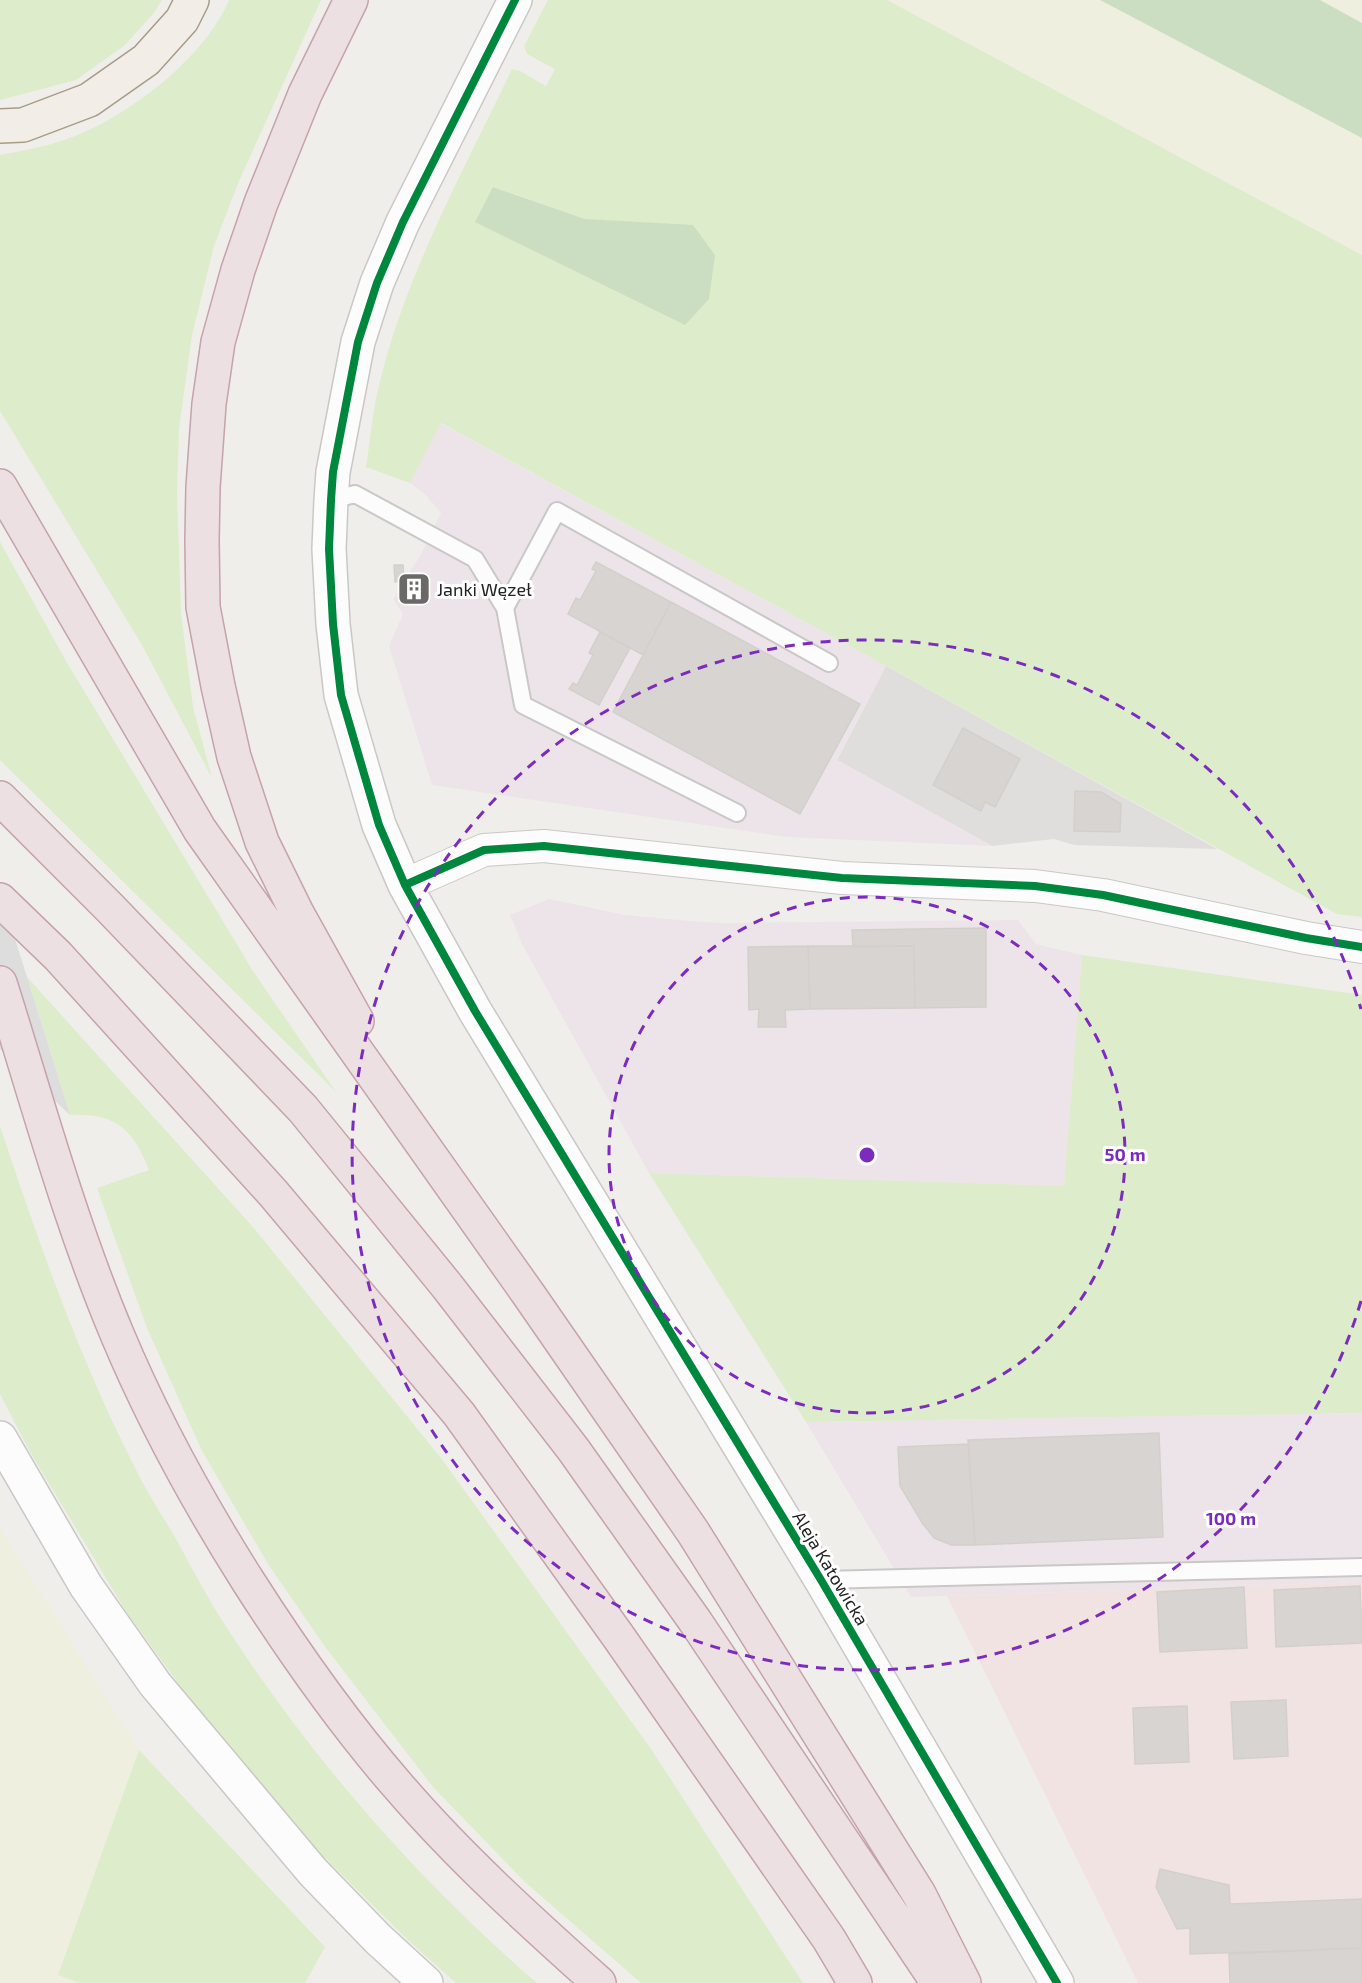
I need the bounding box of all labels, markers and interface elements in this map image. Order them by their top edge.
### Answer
building icon: Janki Węzeł [396,571,432,607]
place label: Janki Węzeł [437,578,532,600]
text: 50 m [1104,1143,1146,1165]
centre of rings [857,1145,877,1165]
street label: Aleja Katowicka [788,1507,874,1629]
text: 100 m [1206,1507,1256,1529]

